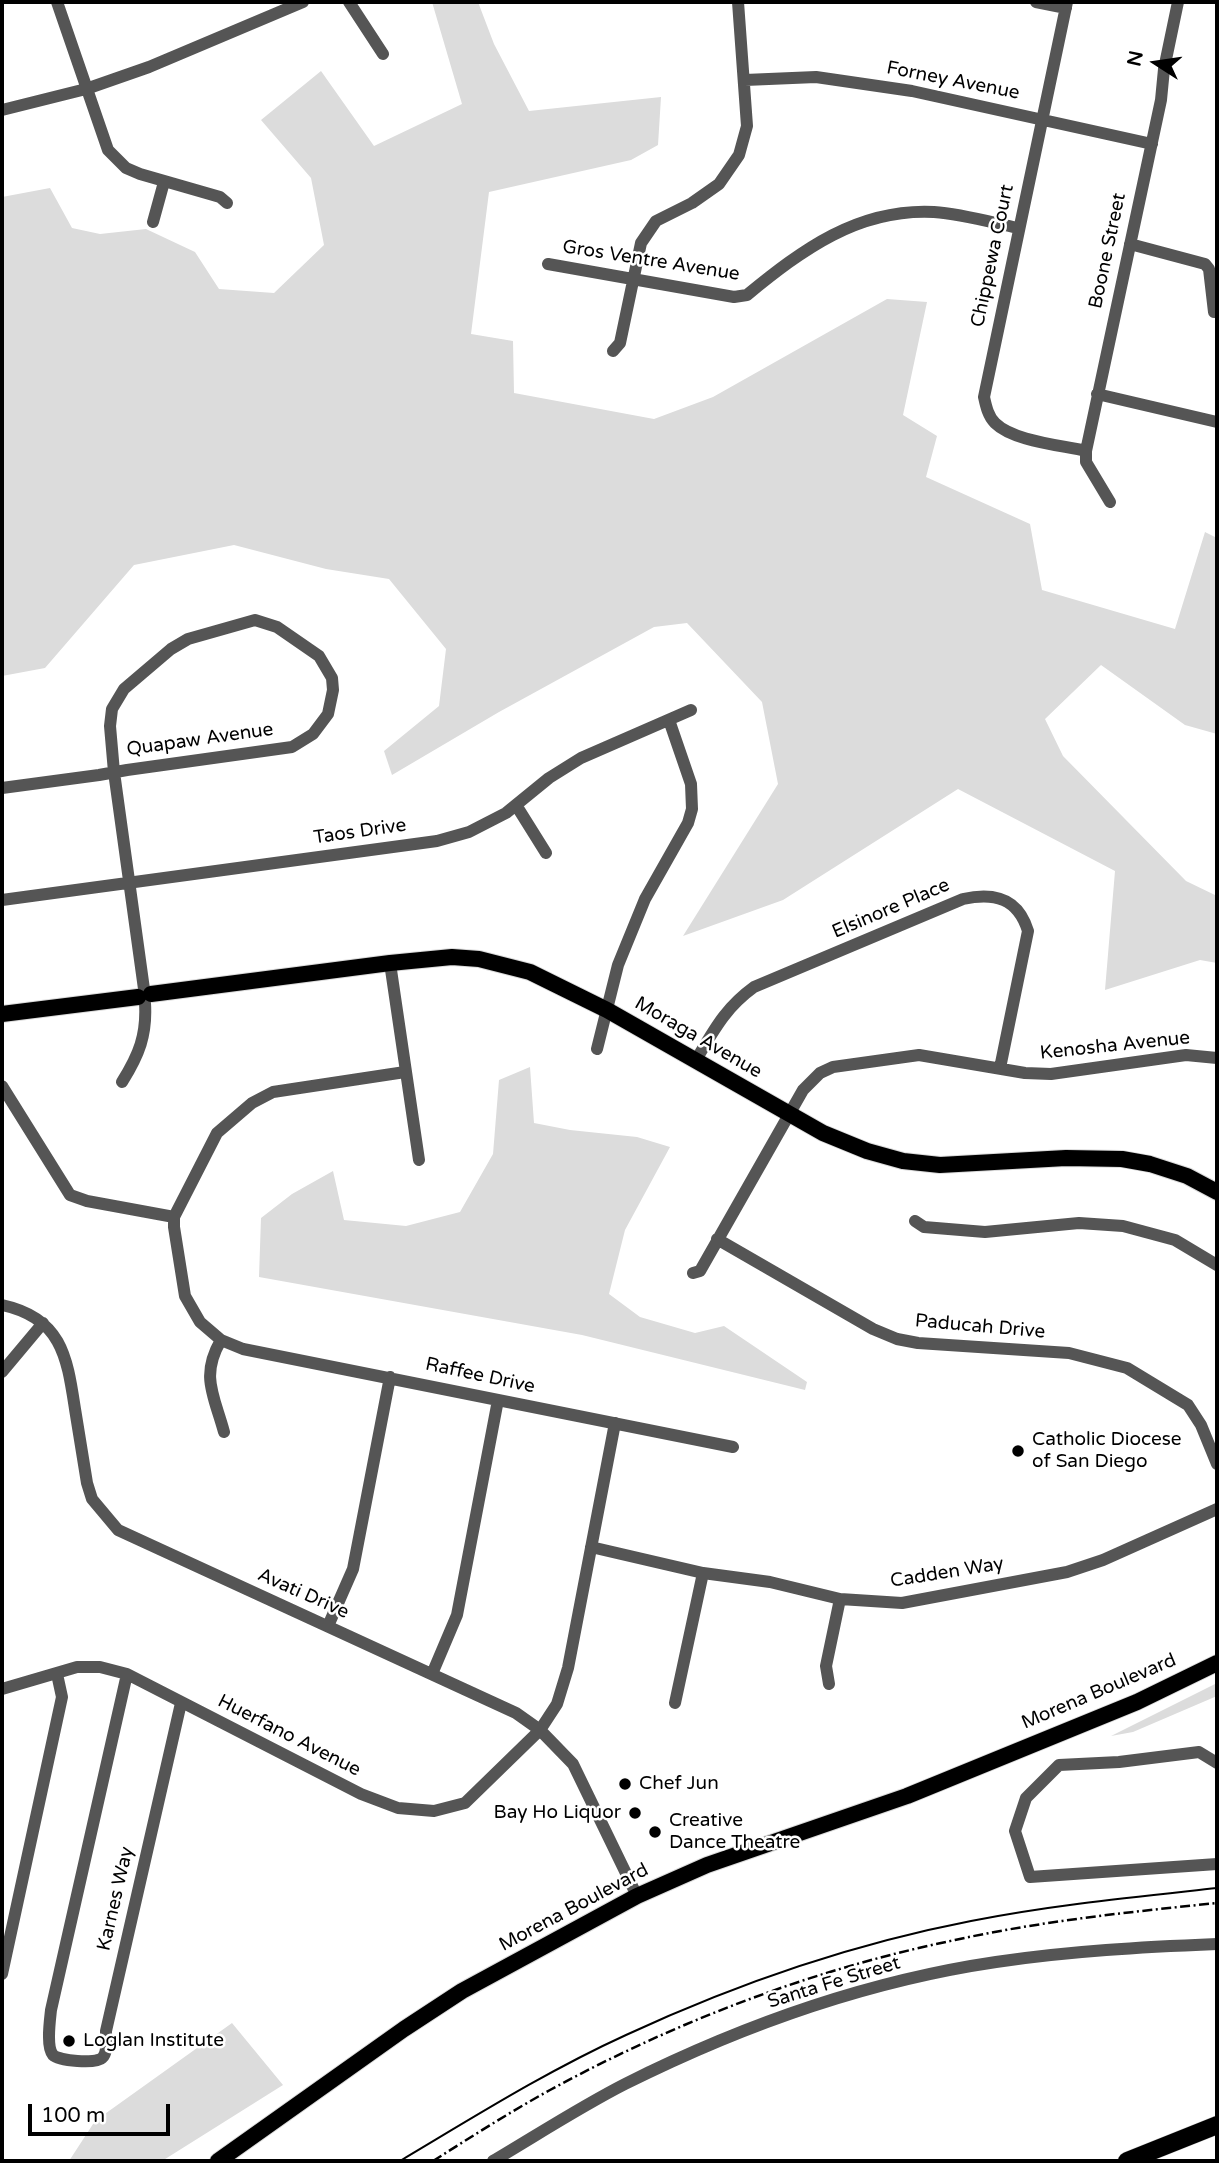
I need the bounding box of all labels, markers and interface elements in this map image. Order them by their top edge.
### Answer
north arrow [1121,28,1191,98]
text: N [1123,49,1148,68]
street label: Forney Avenue [885,57,1021,105]
street label: Chippewa Court [967,183,1019,329]
street label: Boone Street [1085,191,1131,311]
street label: Gros Ventre Avenue [561,236,741,286]
street label: Quapaw Avenue [125,718,275,762]
street label: Taos Drive [312,814,408,850]
street label: Elsinore Place [829,874,953,944]
street label: Moraga Avenue [630,992,766,1084]
street label: Kenosha Avenue [1039,1027,1191,1065]
street label: Paducah Drive [914,1310,1046,1344]
street label: Raffee Drive [423,1353,537,1399]
place label: Catholic Diocese of San Diego [1032,1429,1182,1473]
marker: Catholic Diocese of San Diego [1010,1443,1026,1459]
street label: Cadden Way [889,1553,1005,1593]
street label: Avati Drive [254,1564,352,1624]
street label: Morena Boulevard [1018,1649,1180,1735]
street label: Huerfano Avenue [214,1690,364,1782]
place label: Chef Jun [639,1773,719,1795]
marker: Chef Jun [617,1776,633,1792]
place label: Bay Ho Liquor [494,1802,621,1824]
marker: Bay Ho Liquor [627,1805,643,1821]
place label: Creative Dance Theatre [669,1810,800,1854]
marker: Creative Dance Theatre [647,1824,663,1840]
street label: Karnes Way [93,1845,139,1953]
street label: Morena Boulevard [495,1859,653,1957]
street label: Santa Fe Street [765,1952,903,2014]
place label: Loglan Institute [83,2030,224,2052]
marker: Loglan Institute [61,2033,77,2049]
scale bar [32,2090,173,2134]
text: 100 m [41,2103,105,2128]

